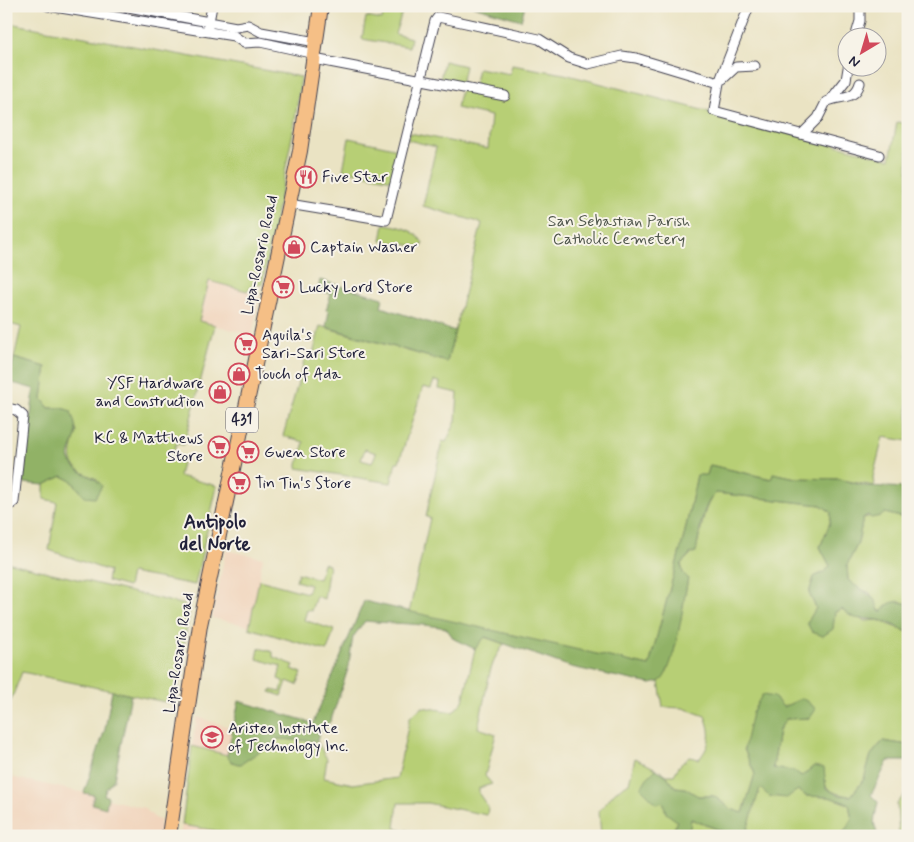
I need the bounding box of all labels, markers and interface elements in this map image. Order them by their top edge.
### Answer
north arrow [836,28,886,78]
text: N [845,51,864,71]
restaurant icon: Five Star [294,165,318,189]
place label: Five Star [322,167,388,188]
street label: Lipa-Rosario Road [237,193,283,317]
park label: San Sebastian Parish Catholic Cemetery [548,211,690,250]
shop icon: Captain Washer [282,235,306,259]
place label: Captain Washer [310,237,418,258]
supermarket icon: Lucky Lord Store [271,275,295,299]
place label: Lucky Lord Store [299,277,413,298]
place label: Aguila's Sari-Sari Store [262,325,366,364]
supermarket icon: Aguila's Sari-Sari Store [234,332,258,356]
shop icon: Touch of Ada [227,362,251,386]
place label: Touch of Ada [255,364,341,385]
place label: YSF Hardware and Construction [96,373,204,412]
shop icon: YSF Hardware and Construction [208,380,232,404]
road number: 431 [226,408,258,432]
place label: KC & Matthews Store [94,428,203,467]
supermarket icon: KC & Matthews Store [207,435,231,459]
supermarket icon: Gwen Store [236,440,260,464]
place label: Gwen Store [264,442,346,463]
supermarket icon: Tin Tin's Store [227,471,251,495]
place label: Tin Tin's Store [255,473,351,494]
district label: Antipolo del Norte [180,510,251,557]
street label: Lipa-Rosario Road [159,591,199,715]
place label: Aristeo Institute of Technology Inc. [228,718,348,758]
school or university icon: Aristeo Institute of Technology Inc. [200,725,224,749]

